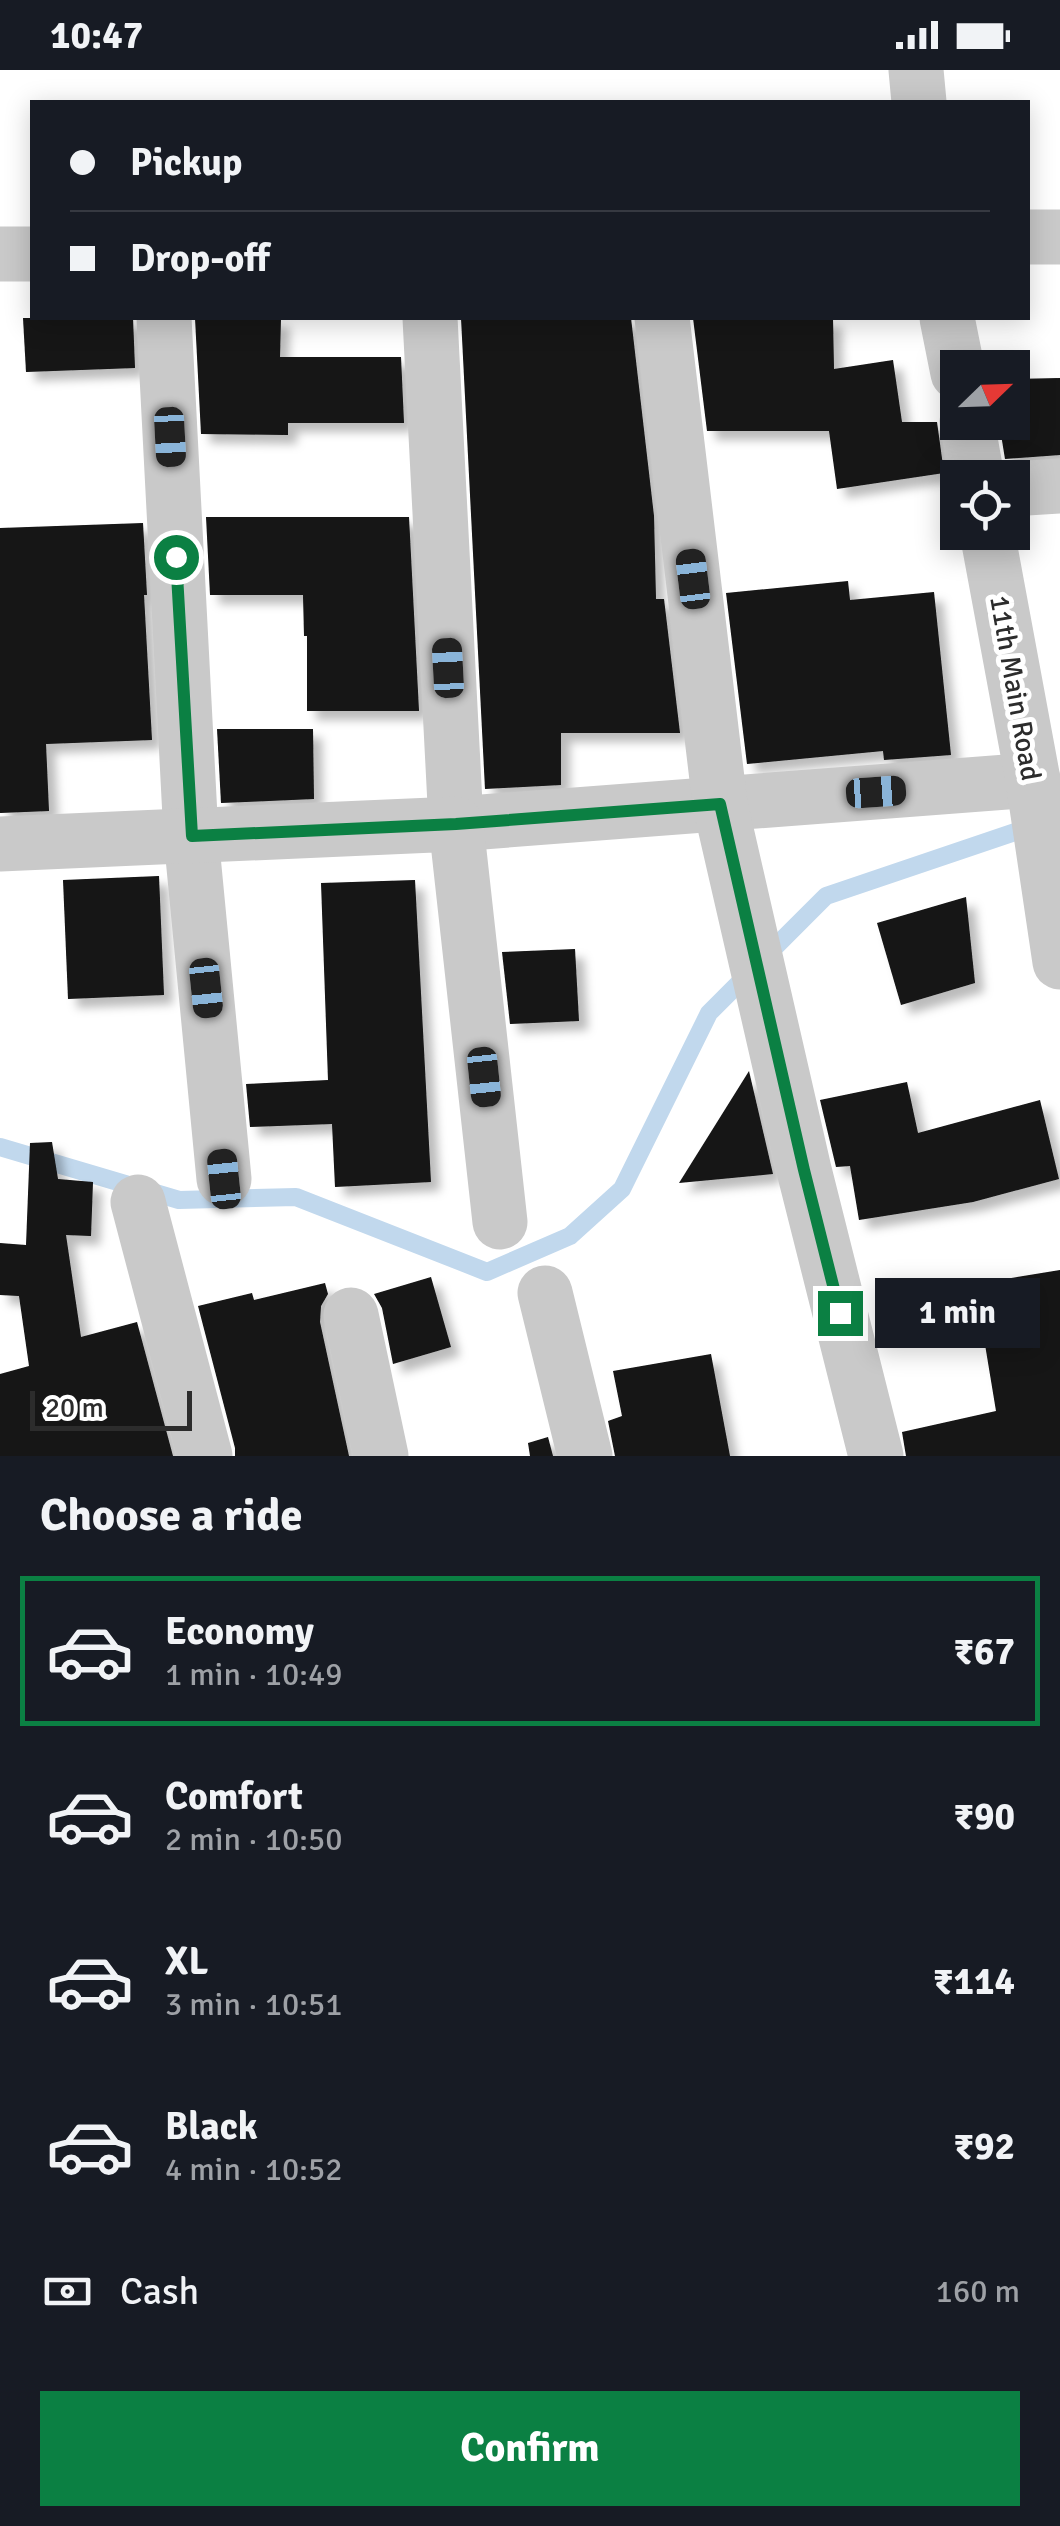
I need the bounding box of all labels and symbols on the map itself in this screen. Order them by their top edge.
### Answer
north arrow [940,350,1030,440]
car [153,406,187,468]
route start [154,535,199,580]
car [674,547,712,611]
street label: 11th Main Road [982,593,1048,783]
car [431,637,465,699]
car [845,775,907,809]
car [188,957,224,1019]
car [466,1046,502,1108]
car [206,1148,242,1210]
callout: 1 min [875,1278,1040,1348]
route end [818,1291,863,1336]
scale bar [30,1386,192,1430]

